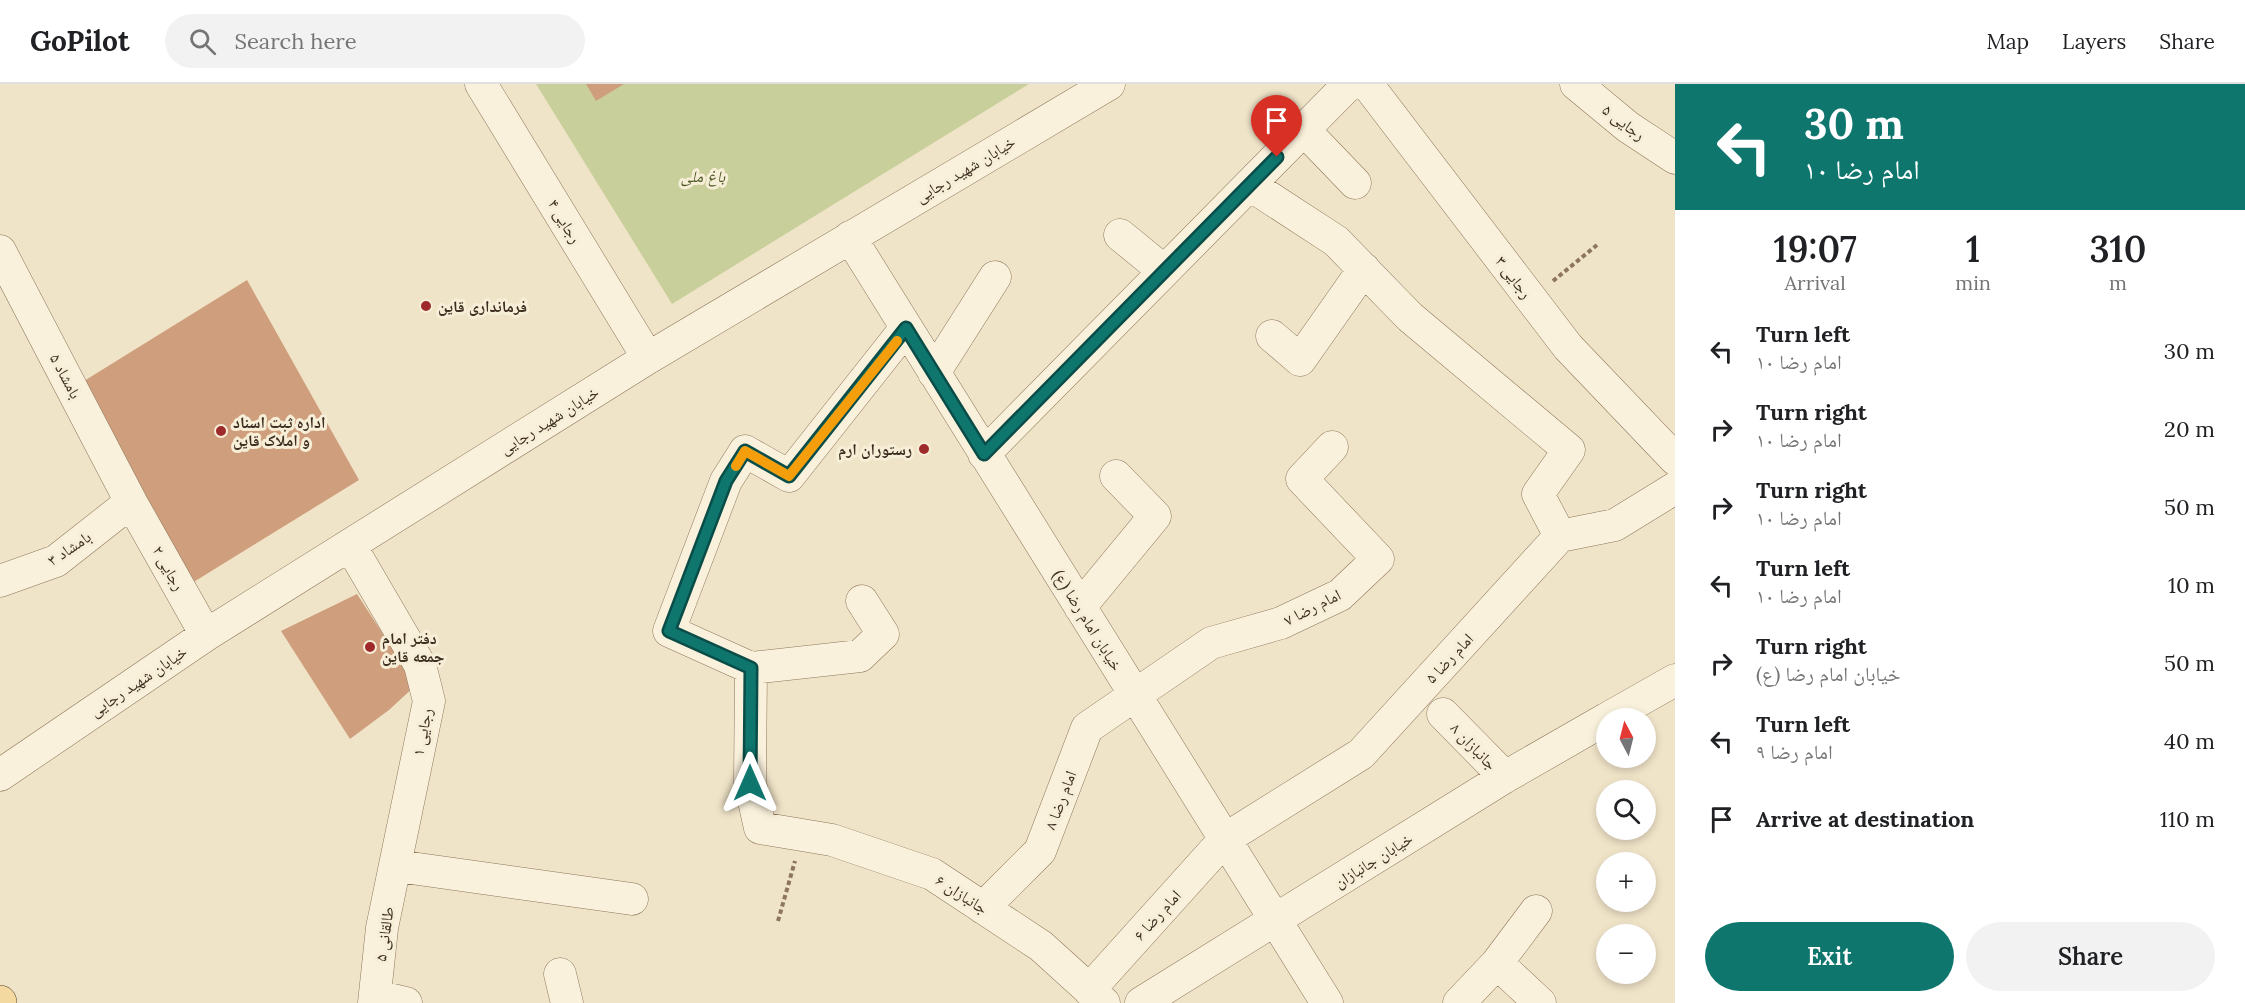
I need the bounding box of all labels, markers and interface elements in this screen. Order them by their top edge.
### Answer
search box [165,14,585,68]
text: GoPilot [30,23,129,59]
icon: search [186,25,219,58]
text: Search here [234,27,357,55]
text: Map [1986,28,2029,55]
text: Layers [2062,28,2126,55]
text: Share [2159,28,2215,55]
pin [1251,95,1302,157]
text: 30 m [1804,97,1904,151]
street label: رجایی ۵ [1598,99,1649,145]
icon: arrive [1260,104,1293,137]
icon: left [1705,108,1783,186]
street label: خیابان شهید رجایی [911,131,1019,208]
text: امام رضا ۱۰ [1804,152,1920,186]
park label: باغ ملی [681,166,726,187]
street label: رجایی ۴ [543,195,586,247]
text: 19:07 [1774,226,1857,272]
text: 1 [1966,226,1980,272]
text: 310 [2089,226,2146,272]
street label: رجایی ۳ [1491,252,1537,303]
text: Arrival [1785,270,1846,295]
text: min [1955,270,1991,295]
text: m [2109,270,2127,295]
place label: فرمانداری قاین [438,296,527,316]
marker: فرمانداری قاین [419,299,433,313]
text: Turn left [1756,320,1850,348]
icon: left [1705,335,1738,368]
text: 30 m [2164,337,2215,365]
text: امام رضا ۱۰ [1756,349,1842,374]
street label: بامشاد ۵ [46,350,86,402]
street label: خیابان شهید رجایی [496,382,603,459]
text: Turn right [1756,398,1867,426]
place label: اداره ثبت اسناد و املاک قاین [233,412,326,450]
icon: right [1705,413,1738,446]
text: 20 m [2164,415,2215,443]
marker: اداره ثبت اسناد و املاک قاین [214,424,228,438]
text: امام رضا ۱۰ [1756,427,1842,452]
place label: رستوران ارم [838,439,912,461]
marker: رستوران ارم [917,442,931,456]
text: Turn right [1756,476,1867,504]
icon: right [1705,491,1738,524]
text: 50 m [2164,493,2215,521]
text: امام رضا ۱۰ [1756,505,1842,530]
street label: بامشاد ۳ [43,526,95,570]
street label: رجایی ۲ [148,542,189,594]
text: Turn left [1756,554,1850,582]
street label: خیابان امام رضا (ع) [1048,566,1127,675]
icon: left [1705,569,1738,602]
text: 10 m [2168,571,2215,599]
text: امام رضا ۱۰ [1756,583,1842,608]
street label: امام رضا ۷ [1280,584,1344,631]
place label: دفتر امام جمعه قاین [382,628,444,666]
street label: امام رضا ۵ [1421,629,1478,688]
text: Turn right [1756,632,1867,660]
marker: دفتر امام جمعه قاین [363,640,377,654]
street label: خیابان شهید رجایی [86,641,191,722]
icon: right [1705,647,1738,680]
text: 50 m [2164,649,2215,677]
text: خیابان امام رضا (ع) [1756,661,1901,686]
street label: رجایی ۱ [408,706,437,758]
north arrow [1596,708,1656,768]
map controls [1596,708,1656,984]
text: Turn left [1756,710,1850,738]
street label: جانبازان ۸ [1446,718,1501,775]
icon: left [1705,725,1738,758]
text: 40 m [2164,727,2215,755]
text: امام رضا ۹ [1756,739,1833,764]
position arrow [718,751,782,815]
street label: امام رضا ۸ [1040,768,1081,833]
button: search [1596,780,1656,840]
icon: arrive [1705,803,1738,836]
text: Arrive at destination [1756,805,1974,833]
text: 110 m [2160,805,2215,833]
street label: خیابان جانبازان [1330,828,1416,893]
button: + [1596,852,1656,912]
street label: جانبازان ۶ [932,870,992,919]
street label: امام رضا ۶ [1129,885,1186,945]
street label: طالقانی ۵ [370,905,399,963]
button: Exit [1705,922,1954,991]
button: Share [1966,922,2215,991]
button: − [1596,924,1656,984]

